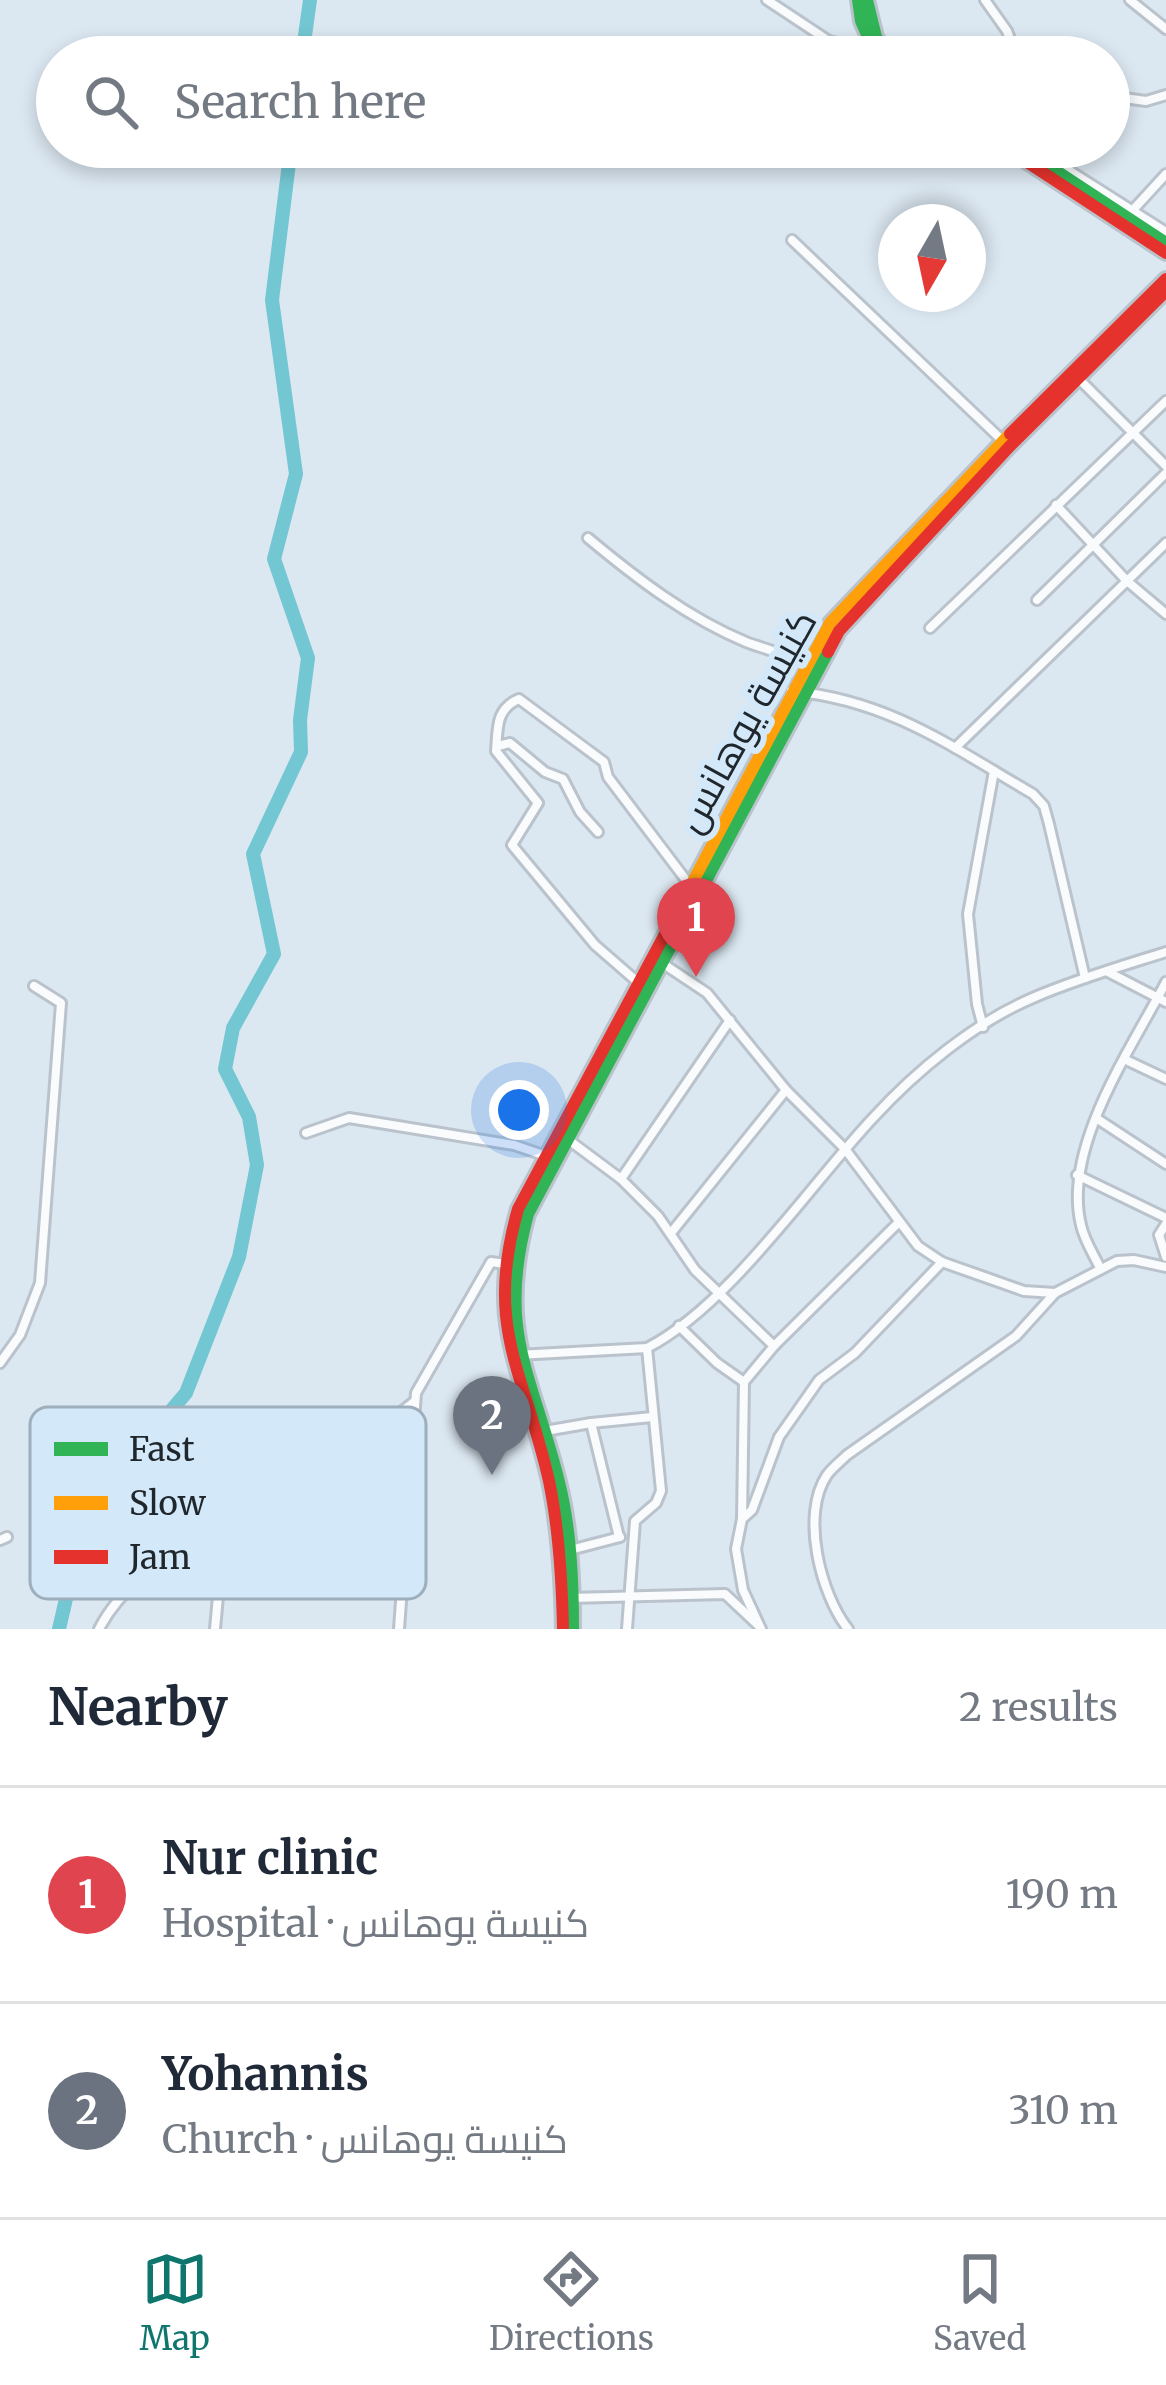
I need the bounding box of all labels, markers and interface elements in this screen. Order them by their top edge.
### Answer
search box [36,36,1130,168]
icon: search [78,69,144,135]
text: Search here [174,74,426,130]
north arrow [878,204,986,312]
street label: كنيسة يوهانس [665,601,827,841]
pin: 1 [657,878,735,977]
your location [489,1080,549,1140]
pin: 2 [453,1376,531,1475]
legend [30,1407,426,1599]
text: Fast [129,1429,195,1470]
text: Slow [129,1483,207,1524]
text: Jam [128,1537,191,1578]
text: Nearby [48,1675,228,1739]
text: 2 results [959,1683,1118,1732]
text: Nur clinic [162,1830,378,1886]
text: 1 [78,1870,96,1919]
text: 190 m [1006,1870,1118,1919]
text: Hospital · كنيسة يوهانس [162,1899,589,1948]
text: Yohannis [162,2046,369,2102]
text: 2 [76,2086,98,2135]
text: 310 m [1008,2086,1118,2135]
text: Church · كنيسة يوهانس [162,2115,568,2164]
tab: Map [140,2246,210,2359]
tab: Directions [489,2246,654,2359]
tab: Saved [933,2246,1026,2359]

